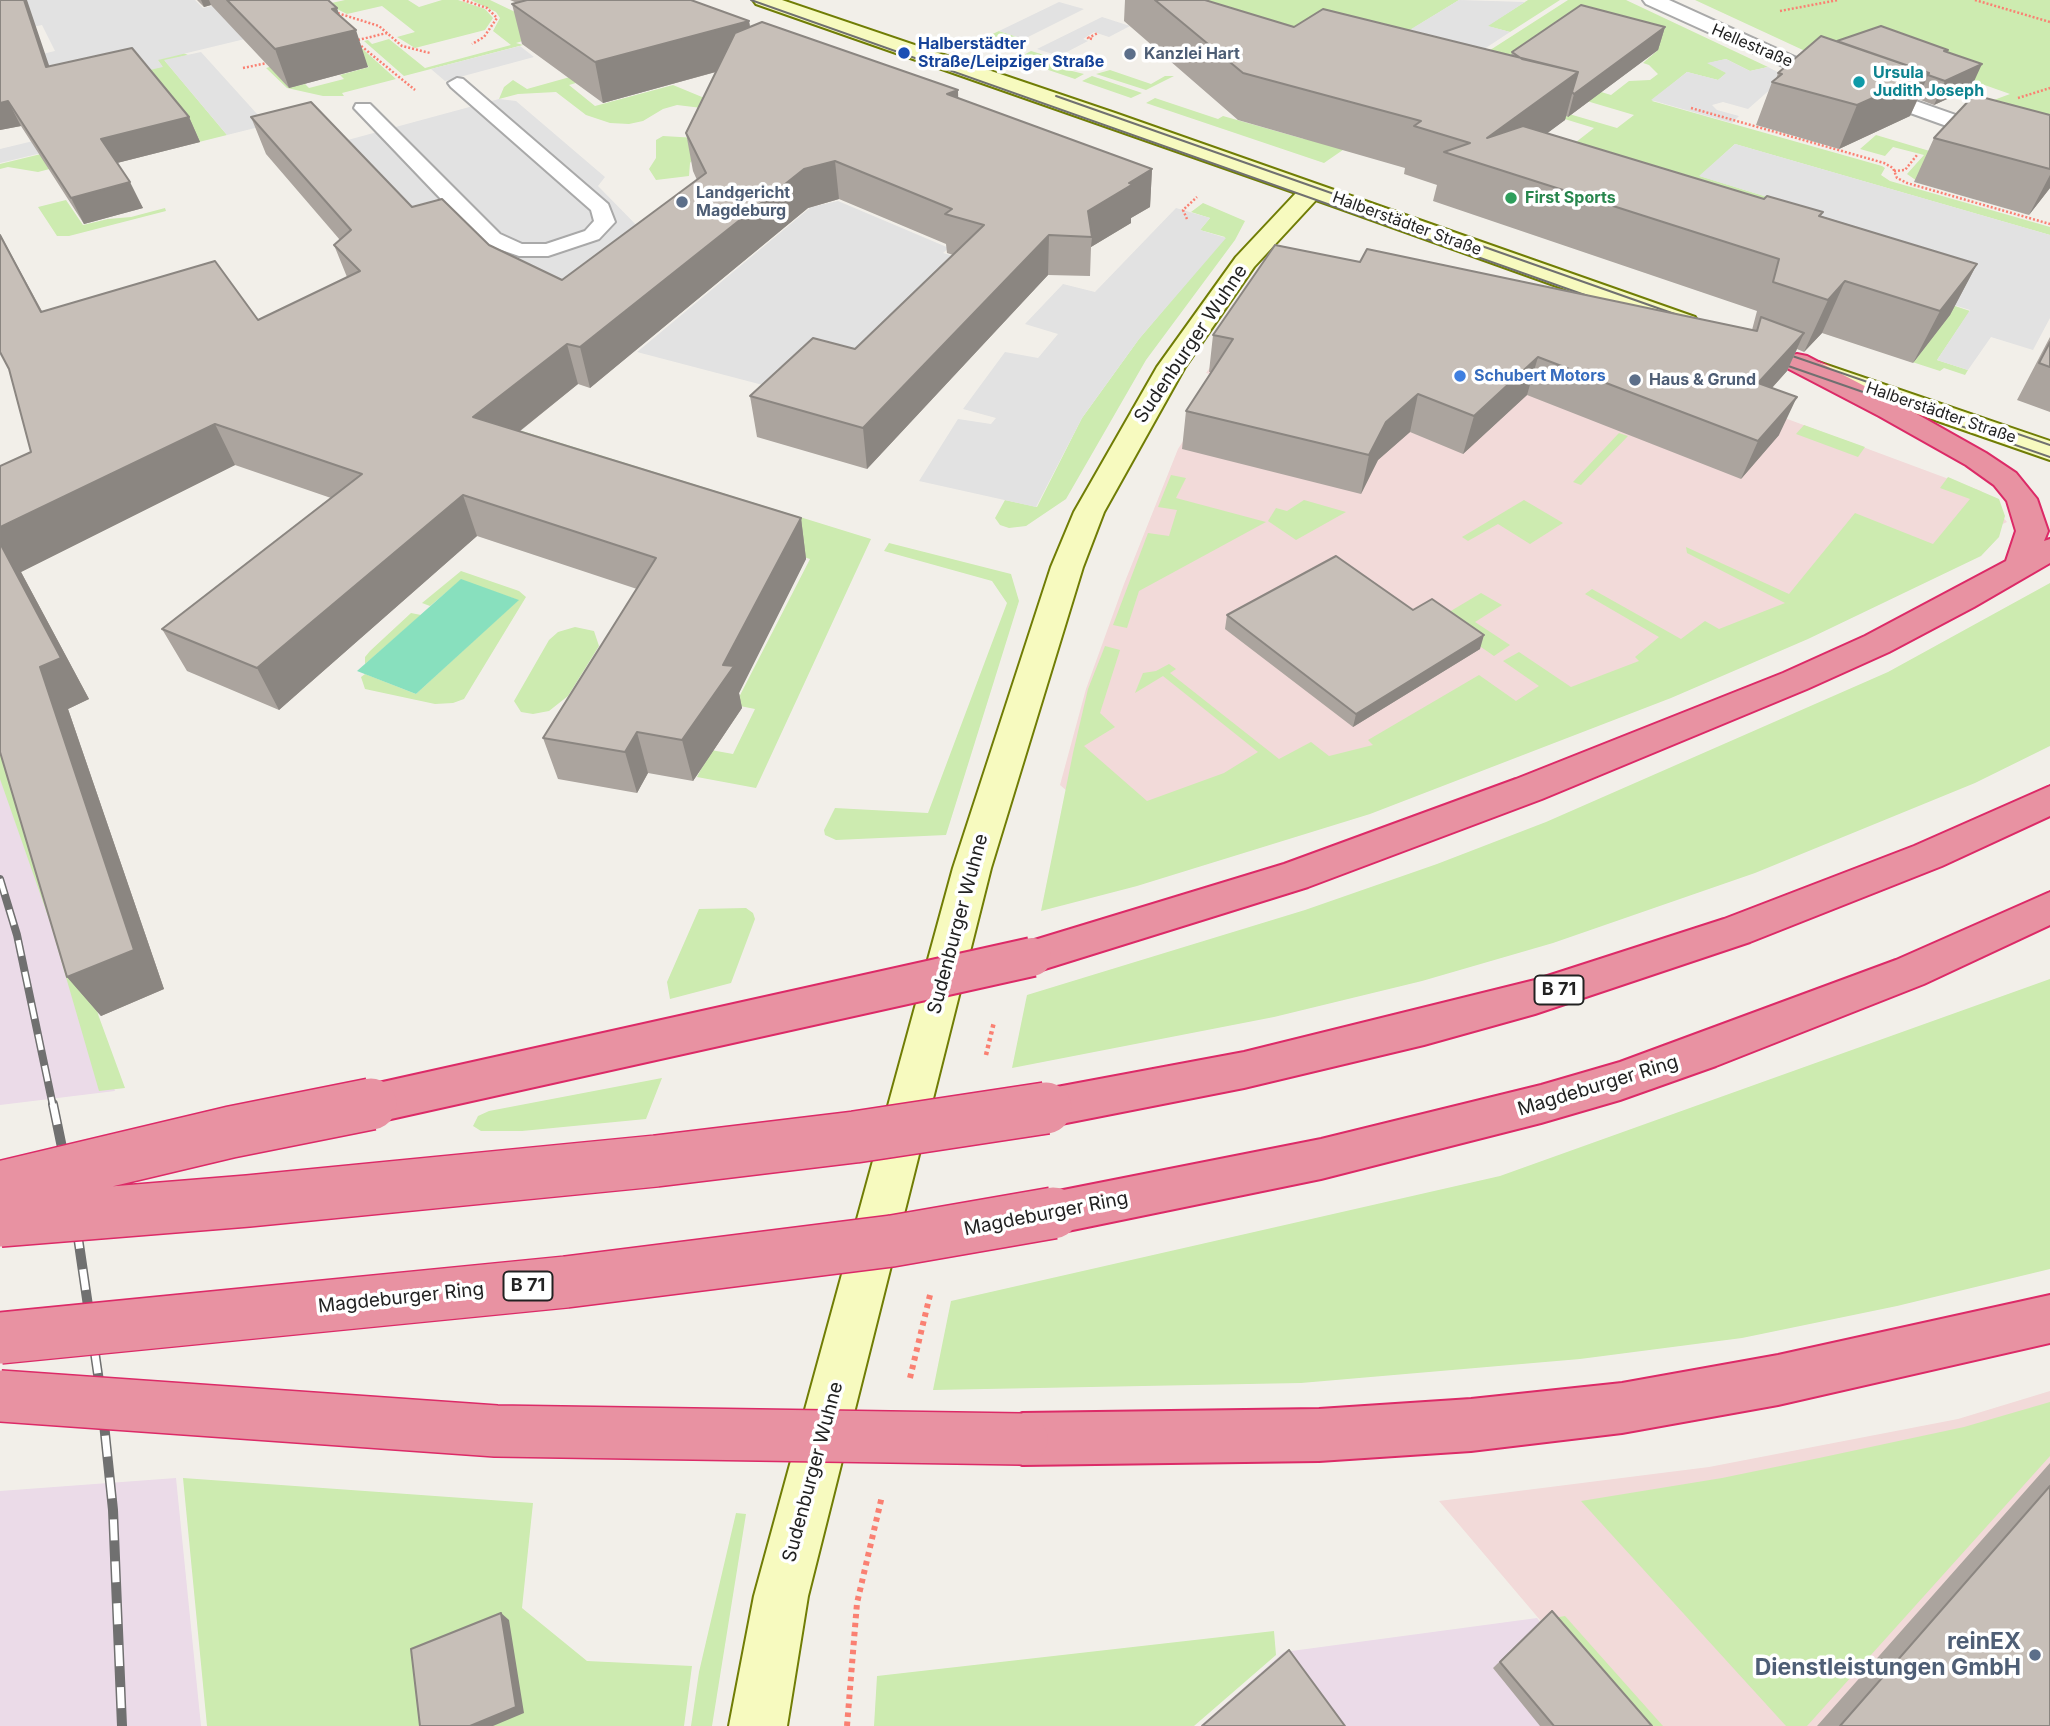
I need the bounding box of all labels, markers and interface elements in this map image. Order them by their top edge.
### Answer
street label: Hellestraße [1709,20,1795,72]
place label: Halberstädter Straße/Leipziger Straße [918,34,1104,72]
place label: Kanzlei Hart [1144,44,1240,64]
marker: Halberstädter Straße/Leipziger Straße [896,45,912,61]
marker: Kanzlei Hart [1122,46,1138,62]
place label: Ursula Judith Joseph [1873,63,1984,101]
marker: Ursula Judith Joseph [1851,74,1867,90]
place label: Landgericht Magdeburg [696,183,790,221]
street label: Halberstädter Straße [1330,188,1484,260]
place label: First Sports [1525,188,1616,208]
marker: First Sports [1503,190,1519,206]
marker: Landgericht Magdeburg [674,194,690,210]
street label: Sudenburger Wuhne [1130,261,1252,427]
place label: Schubert Motors [1474,366,1606,386]
marker: Schubert Motors [1452,368,1468,384]
place label: Haus & Grund [1649,370,1756,390]
marker: Haus & Grund [1627,372,1643,388]
street label: Halberstädter Straße [1864,378,2018,448]
street label: Sudenburger Wuhne [923,831,993,1017]
road number: B 71 [1534,975,1584,1004]
street label: Magdeburger Ring [1515,1051,1681,1121]
street label: Magdeburger Ring [962,1187,1130,1241]
road number: B 71 [504,1272,552,1301]
street label: Magdeburger Ring [317,1278,485,1318]
street label: Sudenburger Wuhne [778,1379,848,1565]
place label: reinEX Dienstleistungen GmbH [1755,1628,2021,1682]
marker: reinEX Dienstleistungen GmbH [2027,1647,2043,1663]

